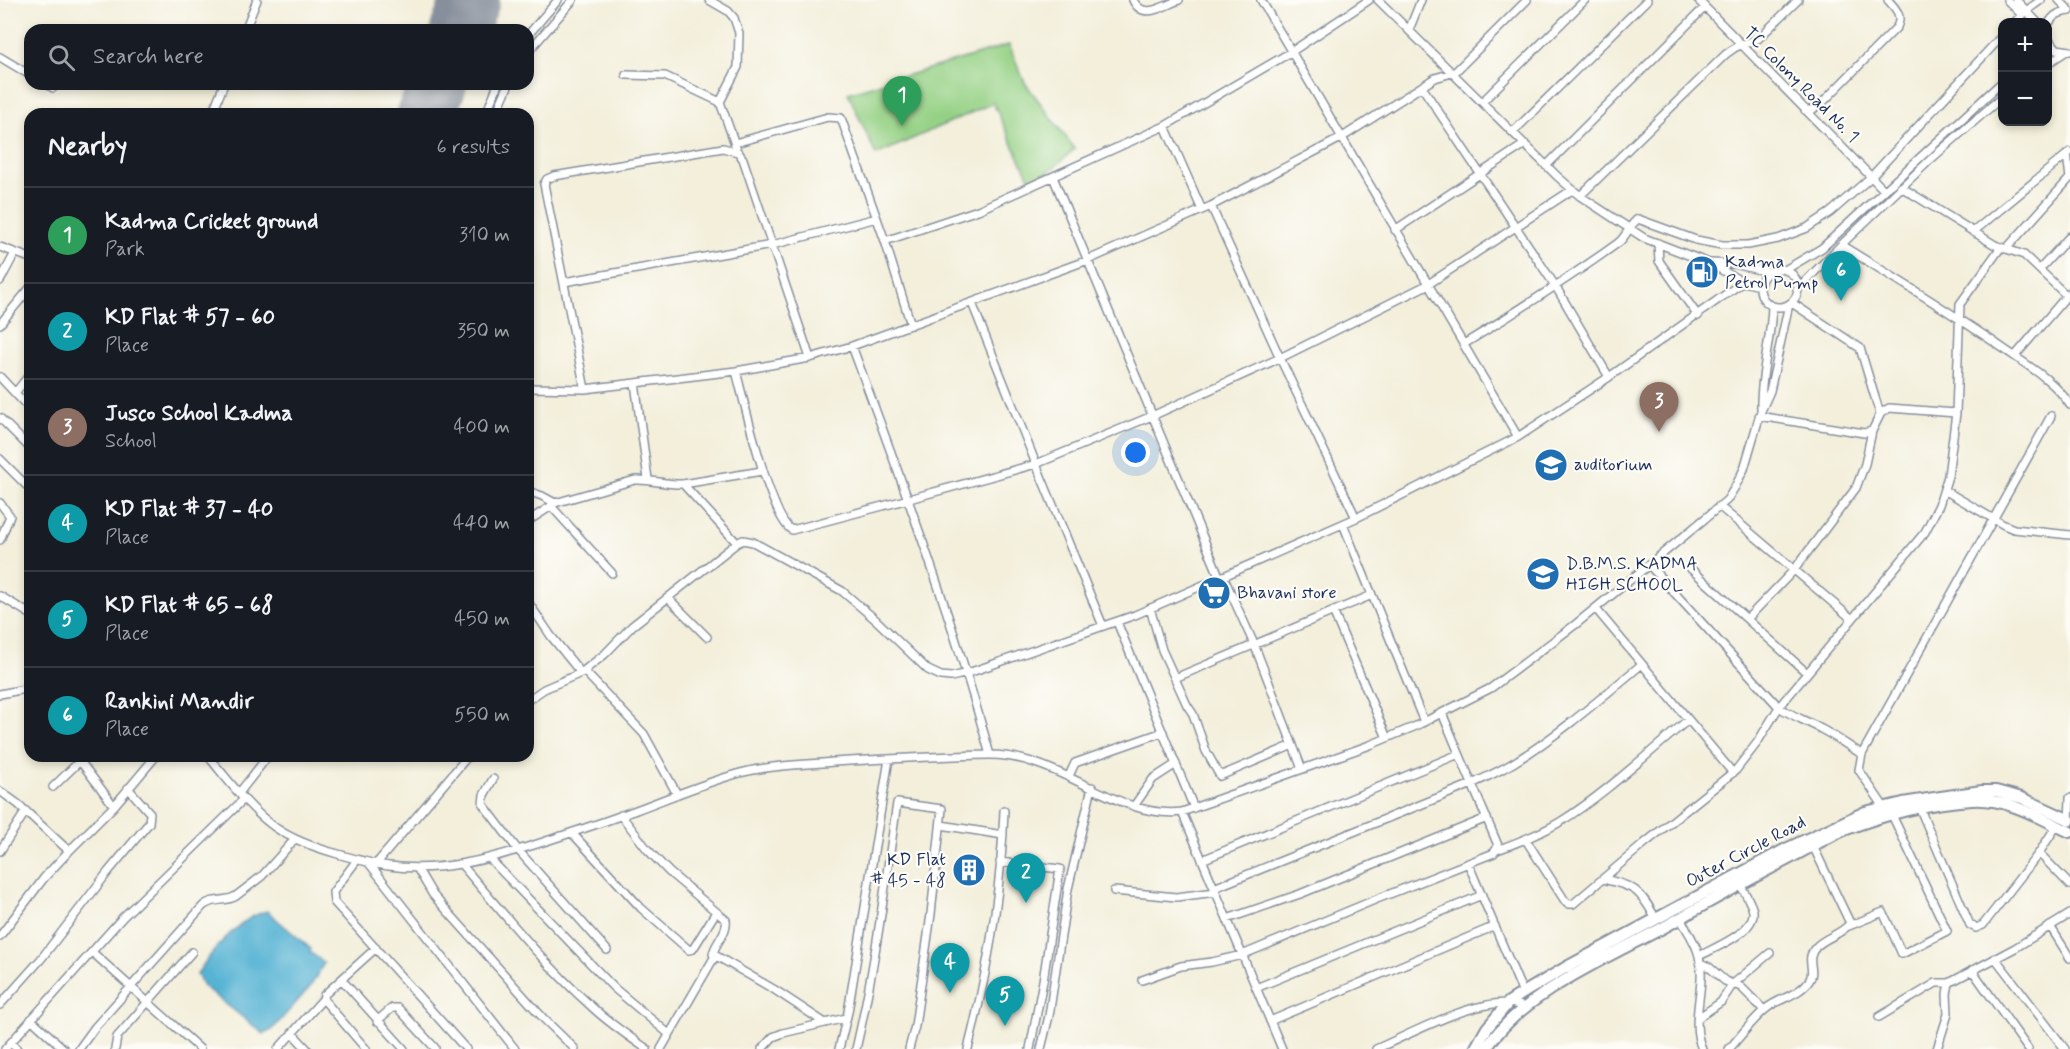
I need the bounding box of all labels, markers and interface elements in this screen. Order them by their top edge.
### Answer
map controls [1998,18,2052,126]
button: + [1998,18,2052,72]
street label: TC Colony Road No. 1 [1738,22,1864,148]
search box [24,24,534,90]
icon: search [45,41,78,74]
text: Search here [93,43,204,71]
button: − [1998,72,2052,126]
pin: 1 [882,76,922,126]
text: Nearby [48,130,127,164]
text: 6 results [437,134,510,161]
text: Kadma Cricket ground [105,208,318,236]
text: 1 [63,222,72,249]
text: 310 m [459,222,510,249]
text: Park [105,236,145,263]
place label: Kadma Petrol Pump [1725,250,1818,295]
pin: 6 [1822,252,1860,301]
fuel station icon: Kadma Petrol Pump [1684,254,1720,290]
text: KD Flat # 57 - 60 [105,304,275,332]
text: 2 [63,318,72,345]
text: 350 m [457,318,510,345]
text: Place [105,332,149,359]
pin: 3 [1640,382,1678,432]
text: Jusco School Kadma [105,400,293,428]
text: 3 [63,414,72,441]
text: 400 m [454,414,510,441]
text: School [105,428,157,455]
your location [1121,438,1150,467]
school or university icon: auditorium [1533,447,1569,483]
place label: auditorium [1574,453,1653,477]
text: KD Flat # 37 - 40 [105,496,273,524]
text: 4 [62,510,73,537]
text: 440 m [453,510,510,537]
text: Place [105,524,149,551]
place label: D.B.M.S. KADMA HIGH SCHOOL [1566,552,1698,597]
school or university icon: D.B.M.S. KADMA HIGH SCHOOL [1525,556,1561,592]
supermarket icon: Bhavani store [1196,575,1232,611]
place label: Bhavani store [1237,581,1337,605]
text: KD Flat # 65 - 68 [105,592,273,620]
text: 5 [62,606,74,633]
text: 450 m [454,606,510,633]
text: Place [105,620,149,647]
text: Rankini Mandir [105,688,254,716]
text: 6 [62,702,73,729]
text: 550 m [454,702,510,729]
text: Place [105,716,149,743]
street label: Outer Circle Road [1682,810,1810,894]
place label: KD Flat # 45 - 48 [870,848,946,893]
building icon: KD Flat # 45 - 48 [951,852,987,888]
pin: 2 [1006,854,1046,903]
pin: 4 [930,944,970,993]
pin: 5 [986,976,1024,1026]

